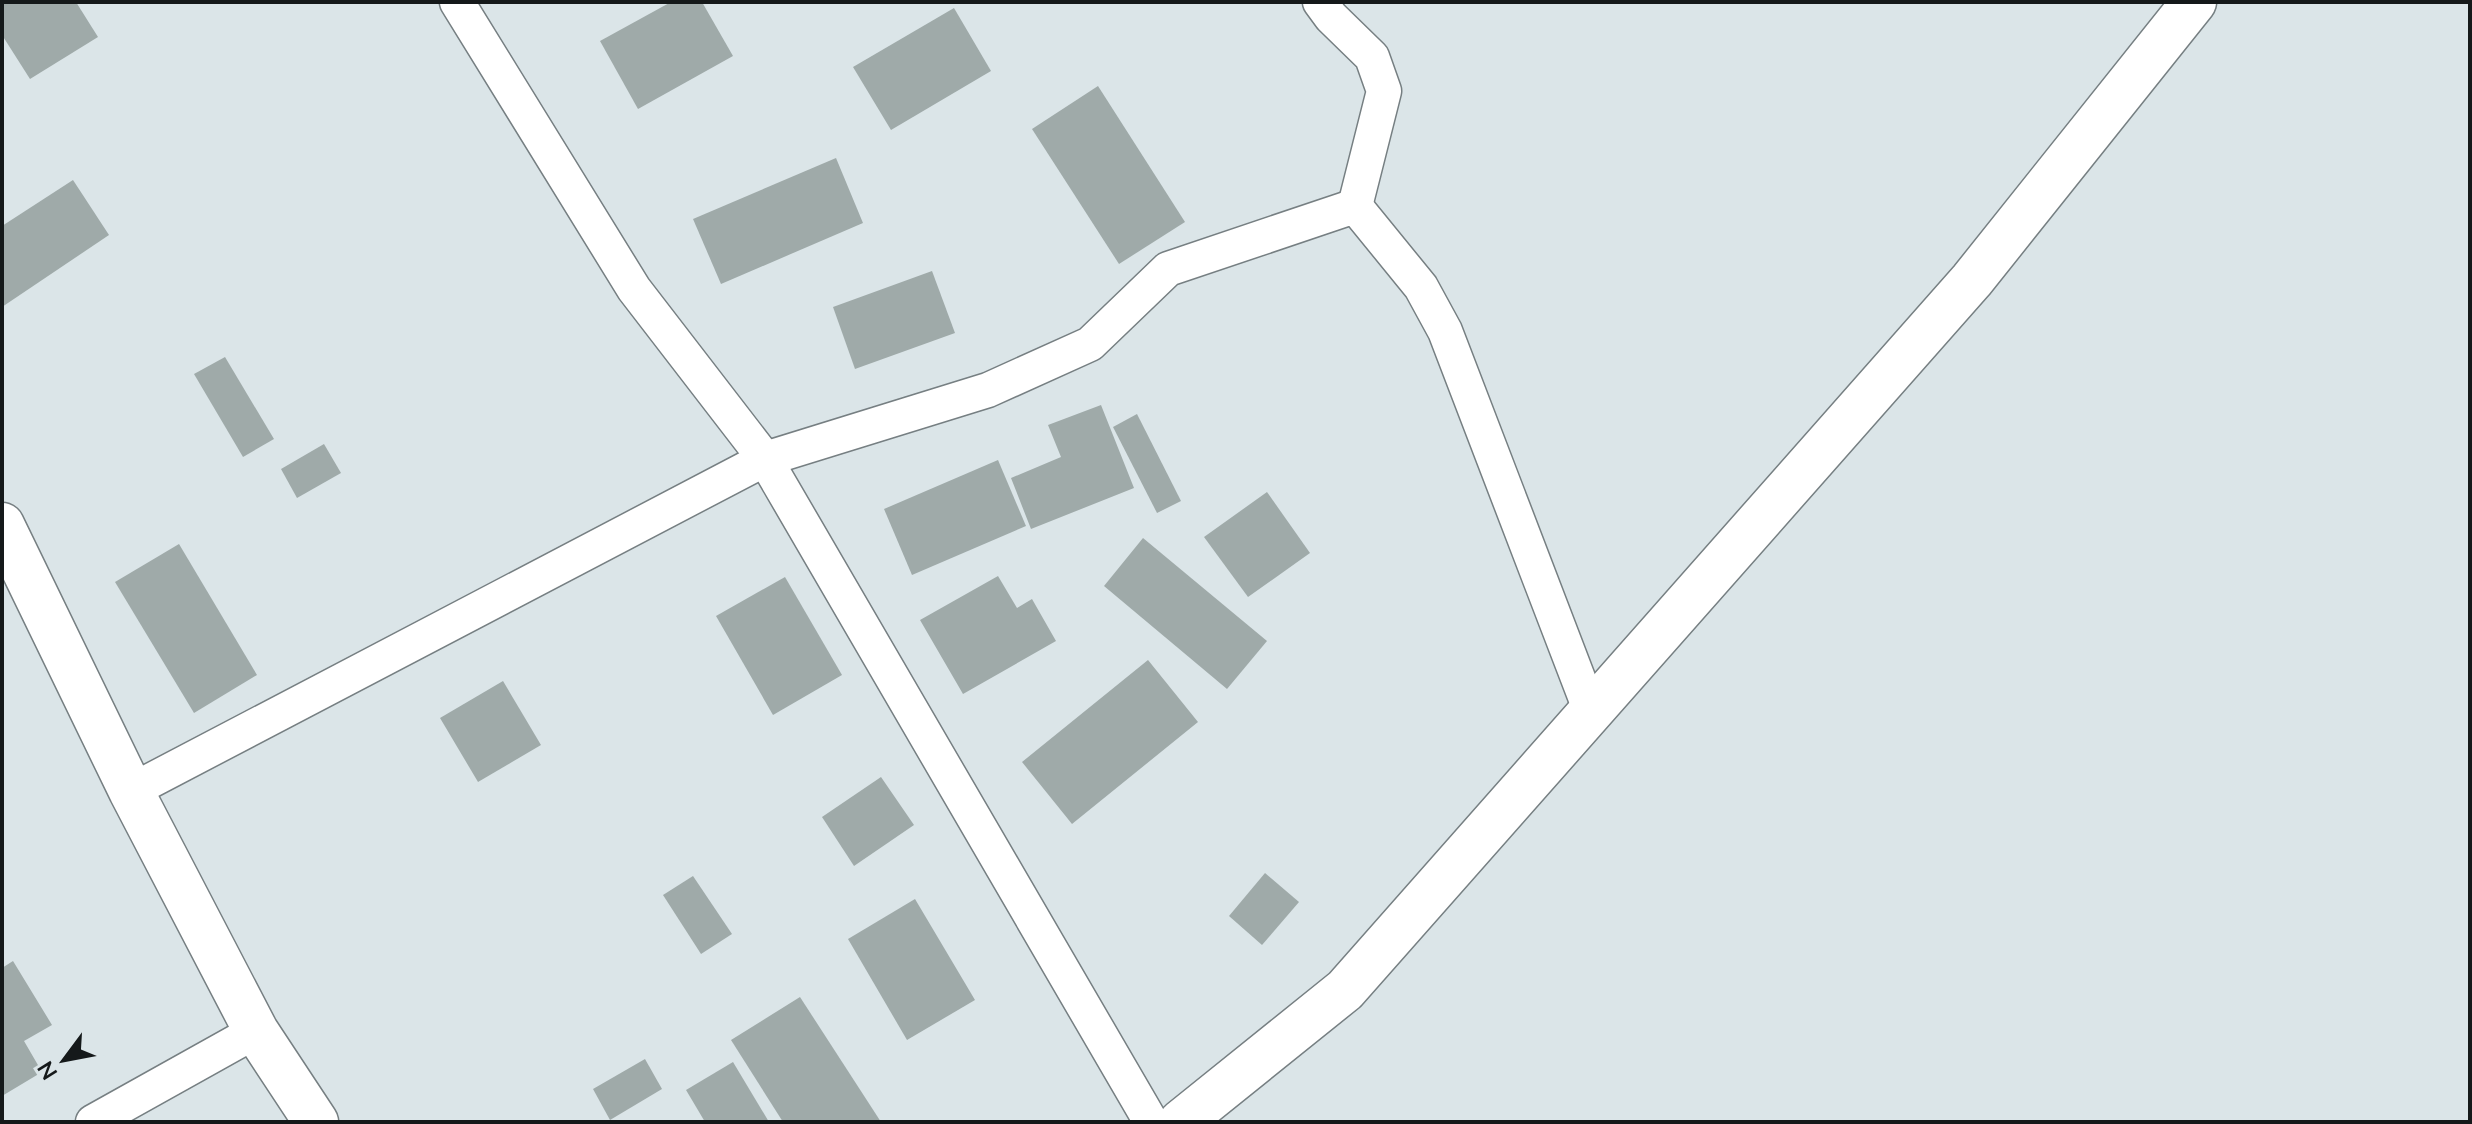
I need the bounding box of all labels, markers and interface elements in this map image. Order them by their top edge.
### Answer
north arrow [24,1020,104,1100]
text: N [31,1056,63,1085]

